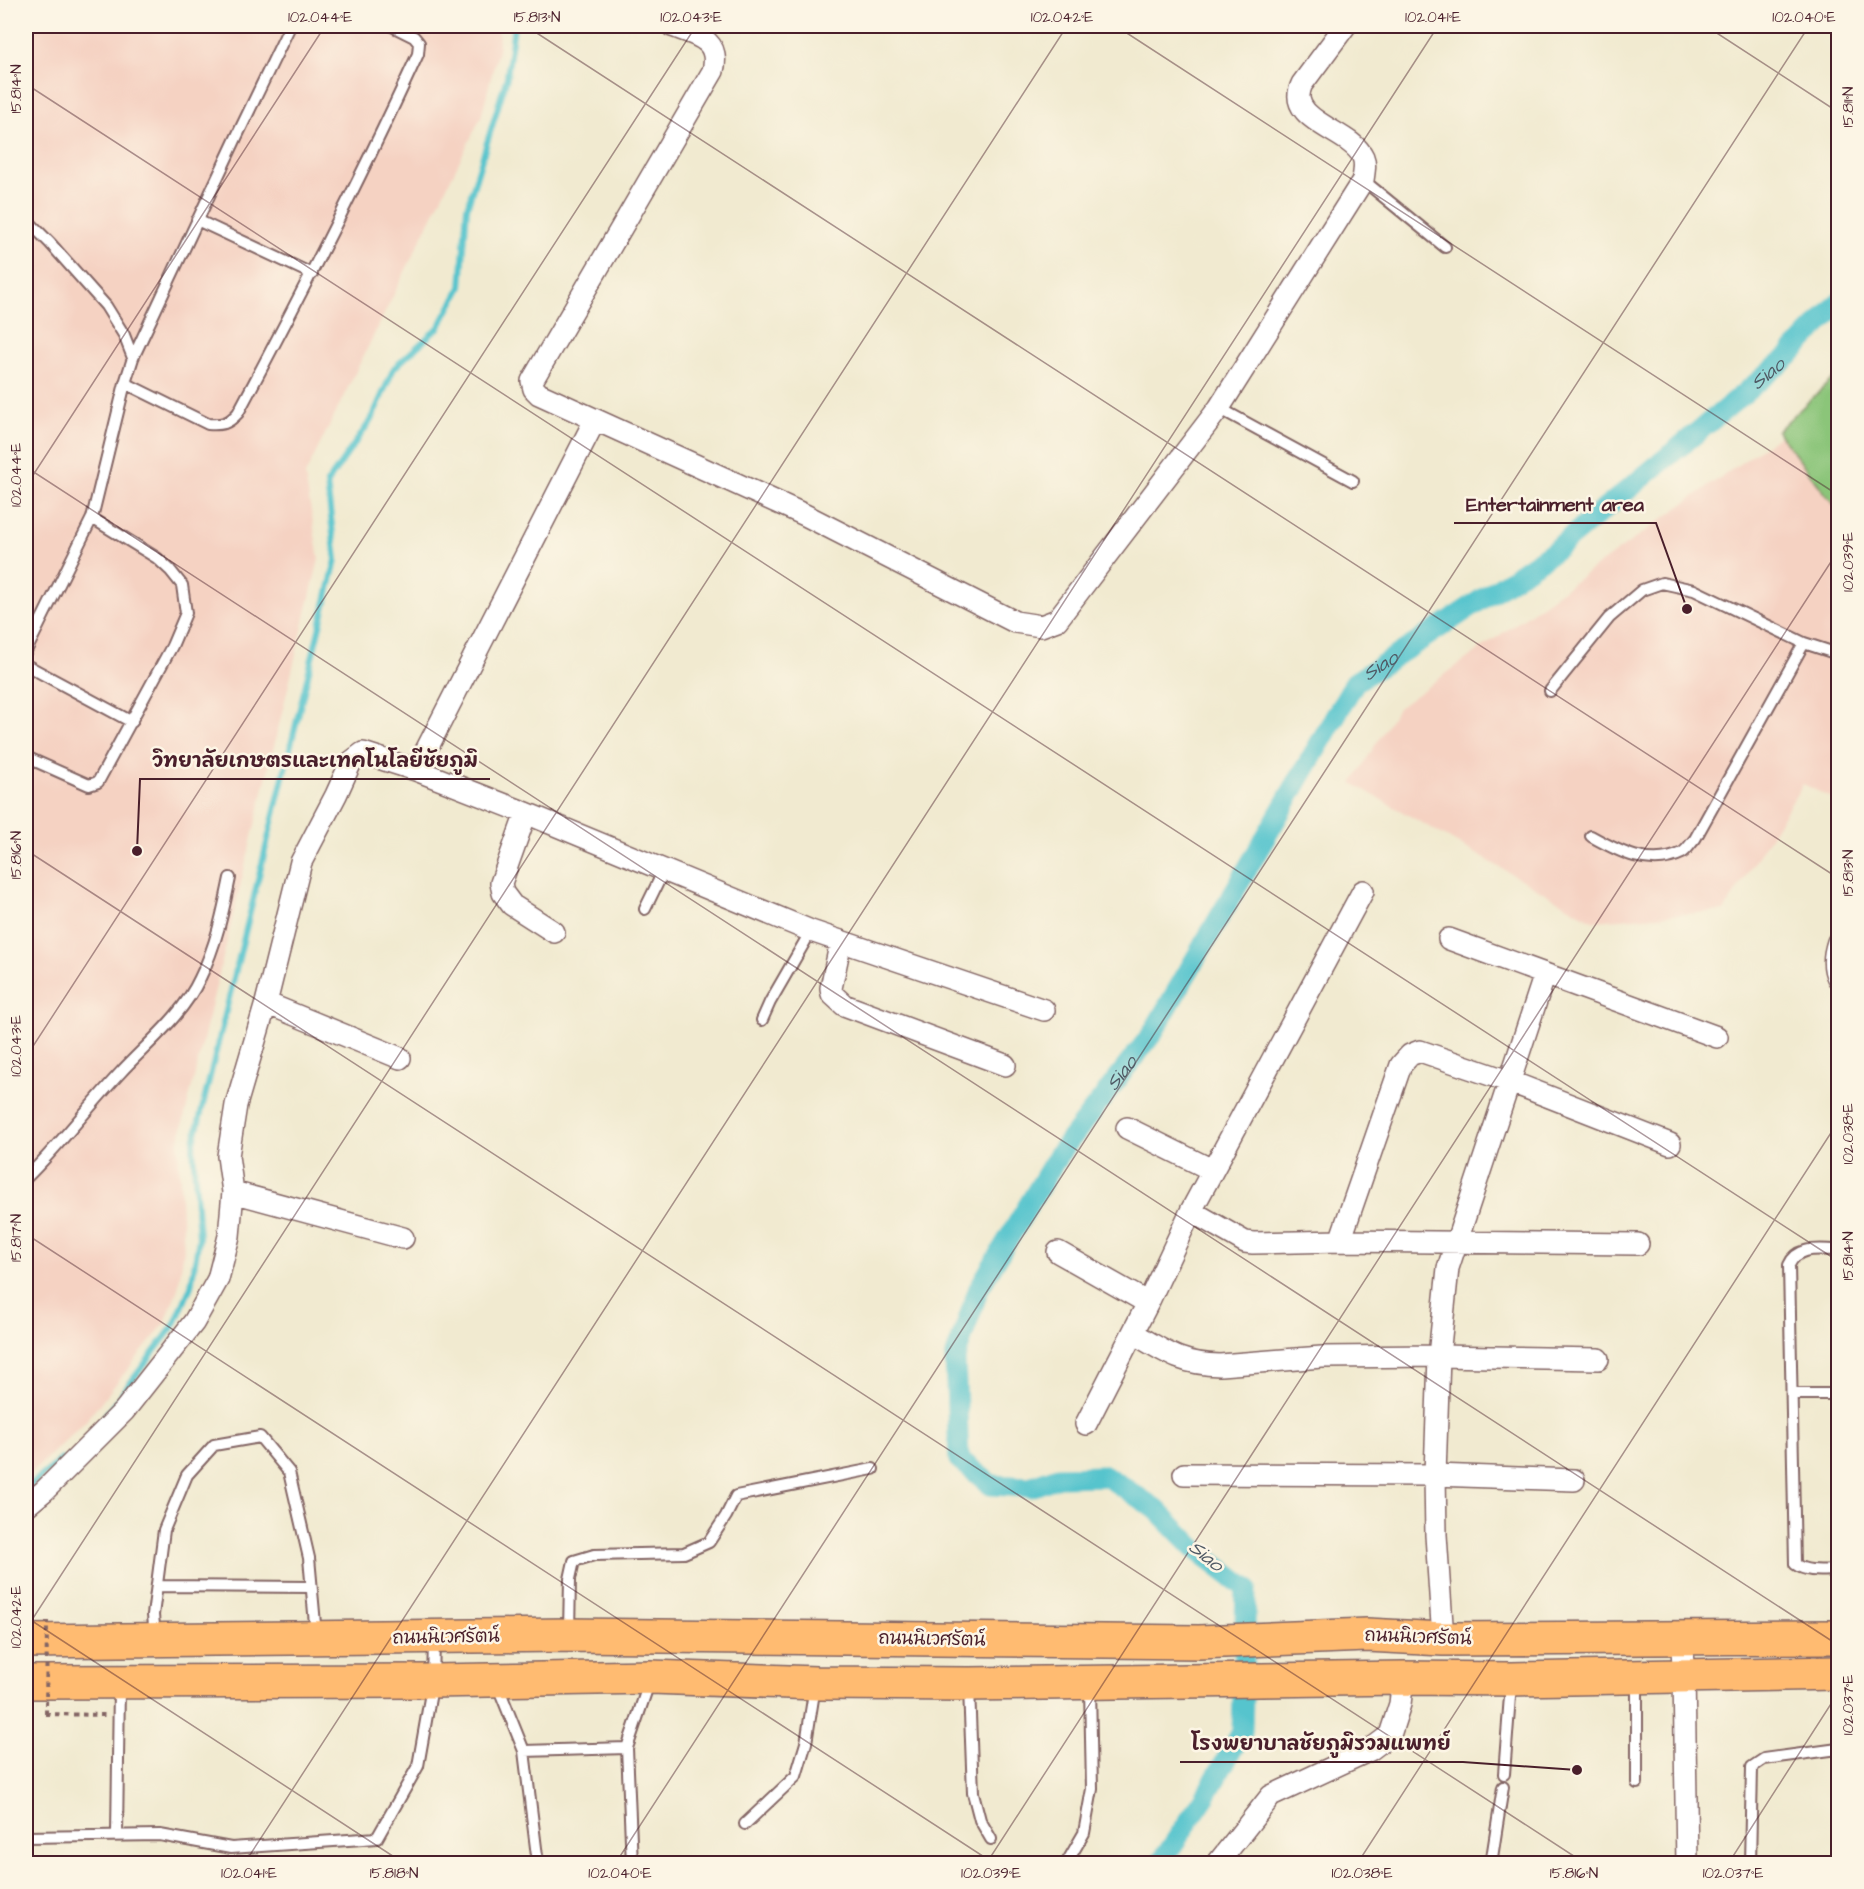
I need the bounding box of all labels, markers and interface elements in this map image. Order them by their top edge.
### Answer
text: 102.044°E [288,7,352,28]
text: 15.813°N [514,7,560,28]
text: 102.043°E [660,7,722,28]
text: 102.042°E [1031,7,1093,28]
text: 102.041°E [1405,7,1461,28]
text: 102.040°E [1772,7,1836,28]
text: 15.814°N [6,64,27,114]
text: 15.811°N [1838,87,1859,127]
water label: Siao [1745,350,1793,396]
text: 102.044°E [6,443,27,507]
callout: Entertainment area [1454,485,1656,523]
text: Entertainment area [1466,491,1645,519]
text: 102.039°E [1838,532,1859,592]
water label: Siao [1357,643,1405,688]
callout: วิทยาลัยเกษตรและเทคโนโลยีชัยภูมิ [140,741,490,779]
text: วิทยาลัยเกษตรและเทคโนโลยีชัยภูมิ [152,747,478,775]
text: 15.816°N [6,831,27,879]
text: 15.813°N [1838,850,1859,896]
text: 102.043°E [6,1015,27,1077]
water label: Siao [1099,1048,1145,1096]
text: 102.038°E [1838,1103,1859,1165]
text: 15.817°N [6,1214,27,1262]
text: 15.814°N [1838,1231,1859,1281]
water label: Siao [1183,1533,1231,1580]
text: 102.042°E [6,1586,27,1648]
street label: ถนนนิเวศรัตน์ [1364,1622,1472,1651]
street label: ถนนนิเวศรัตน์ [392,1623,500,1650]
street label: ถนนนิเวศรัตน์ [878,1625,986,1652]
text: 102.037°E [1838,1675,1859,1735]
callout: โรงพยาบาลชัยภูมิรวมแพทย์ [1180,1724,1463,1762]
text: โรงพยาบาลชัยภูมิรวมแพทย์ [1190,1730,1451,1758]
text: 102.041°E [221,1863,277,1884]
text: 15.818°N [370,1863,418,1884]
text: 102.040°E [588,1863,652,1884]
text: 102.039°E [961,1863,1021,1884]
text: 102.038°E [1331,1863,1393,1884]
text: 15.816°N [1550,1863,1598,1884]
text: 102.037°E [1703,1863,1763,1884]

